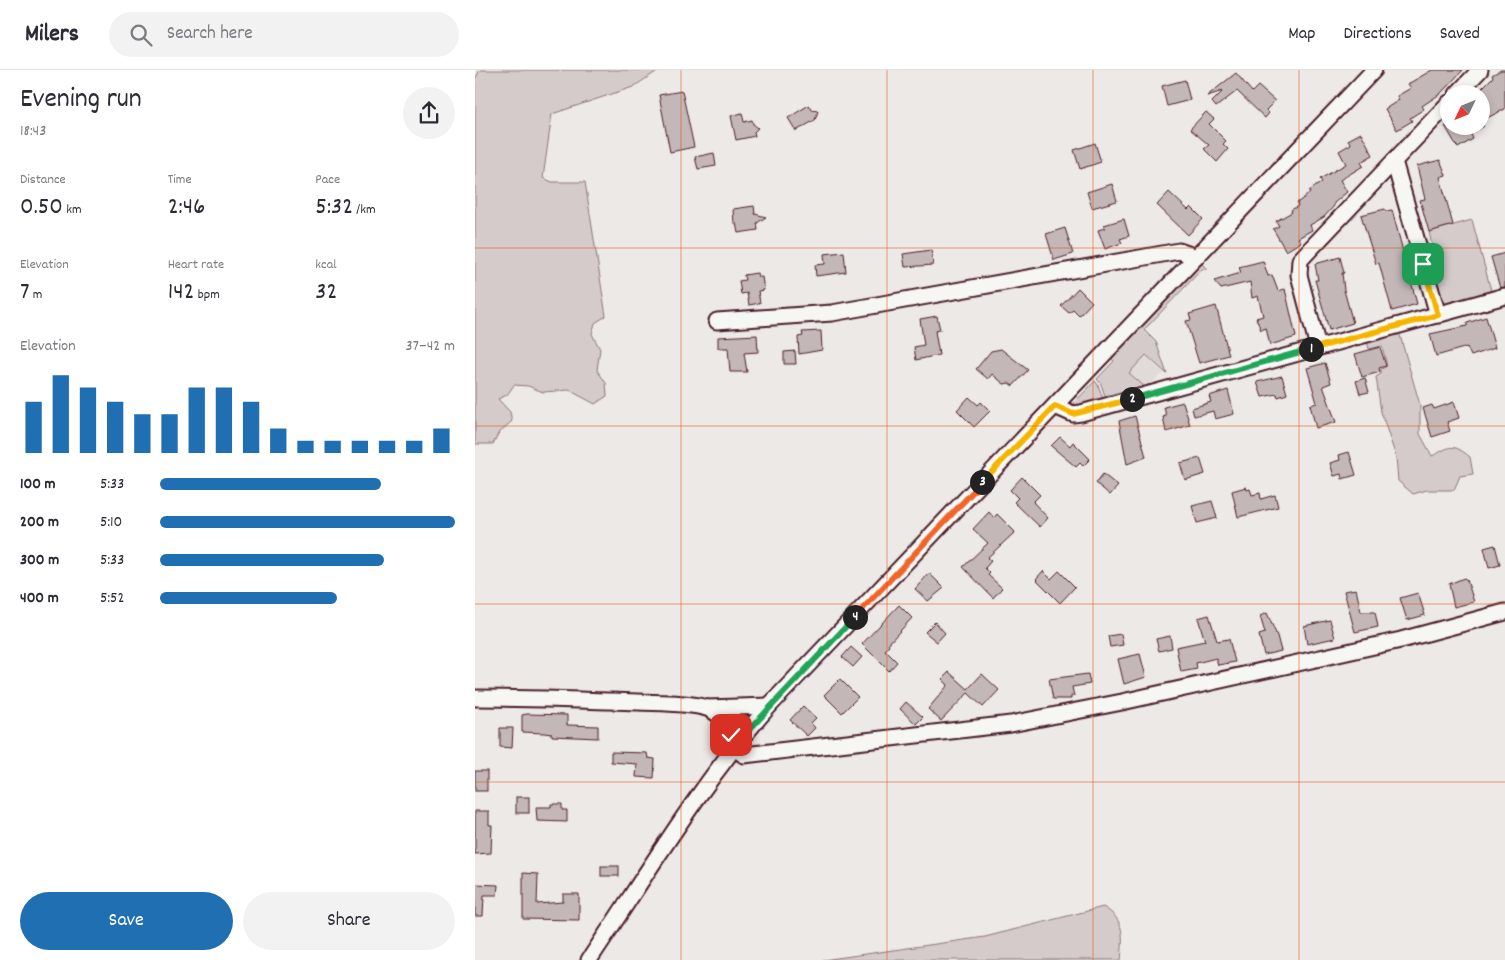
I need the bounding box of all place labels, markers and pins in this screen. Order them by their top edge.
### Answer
pin [1402,243,1444,285]
pin: 1 [1299,336,1323,362]
pin: 2 [1119,386,1145,412]
pin: 3 [969,470,995,494]
pin: 4 [843,604,867,630]
pin [710,714,752,756]

